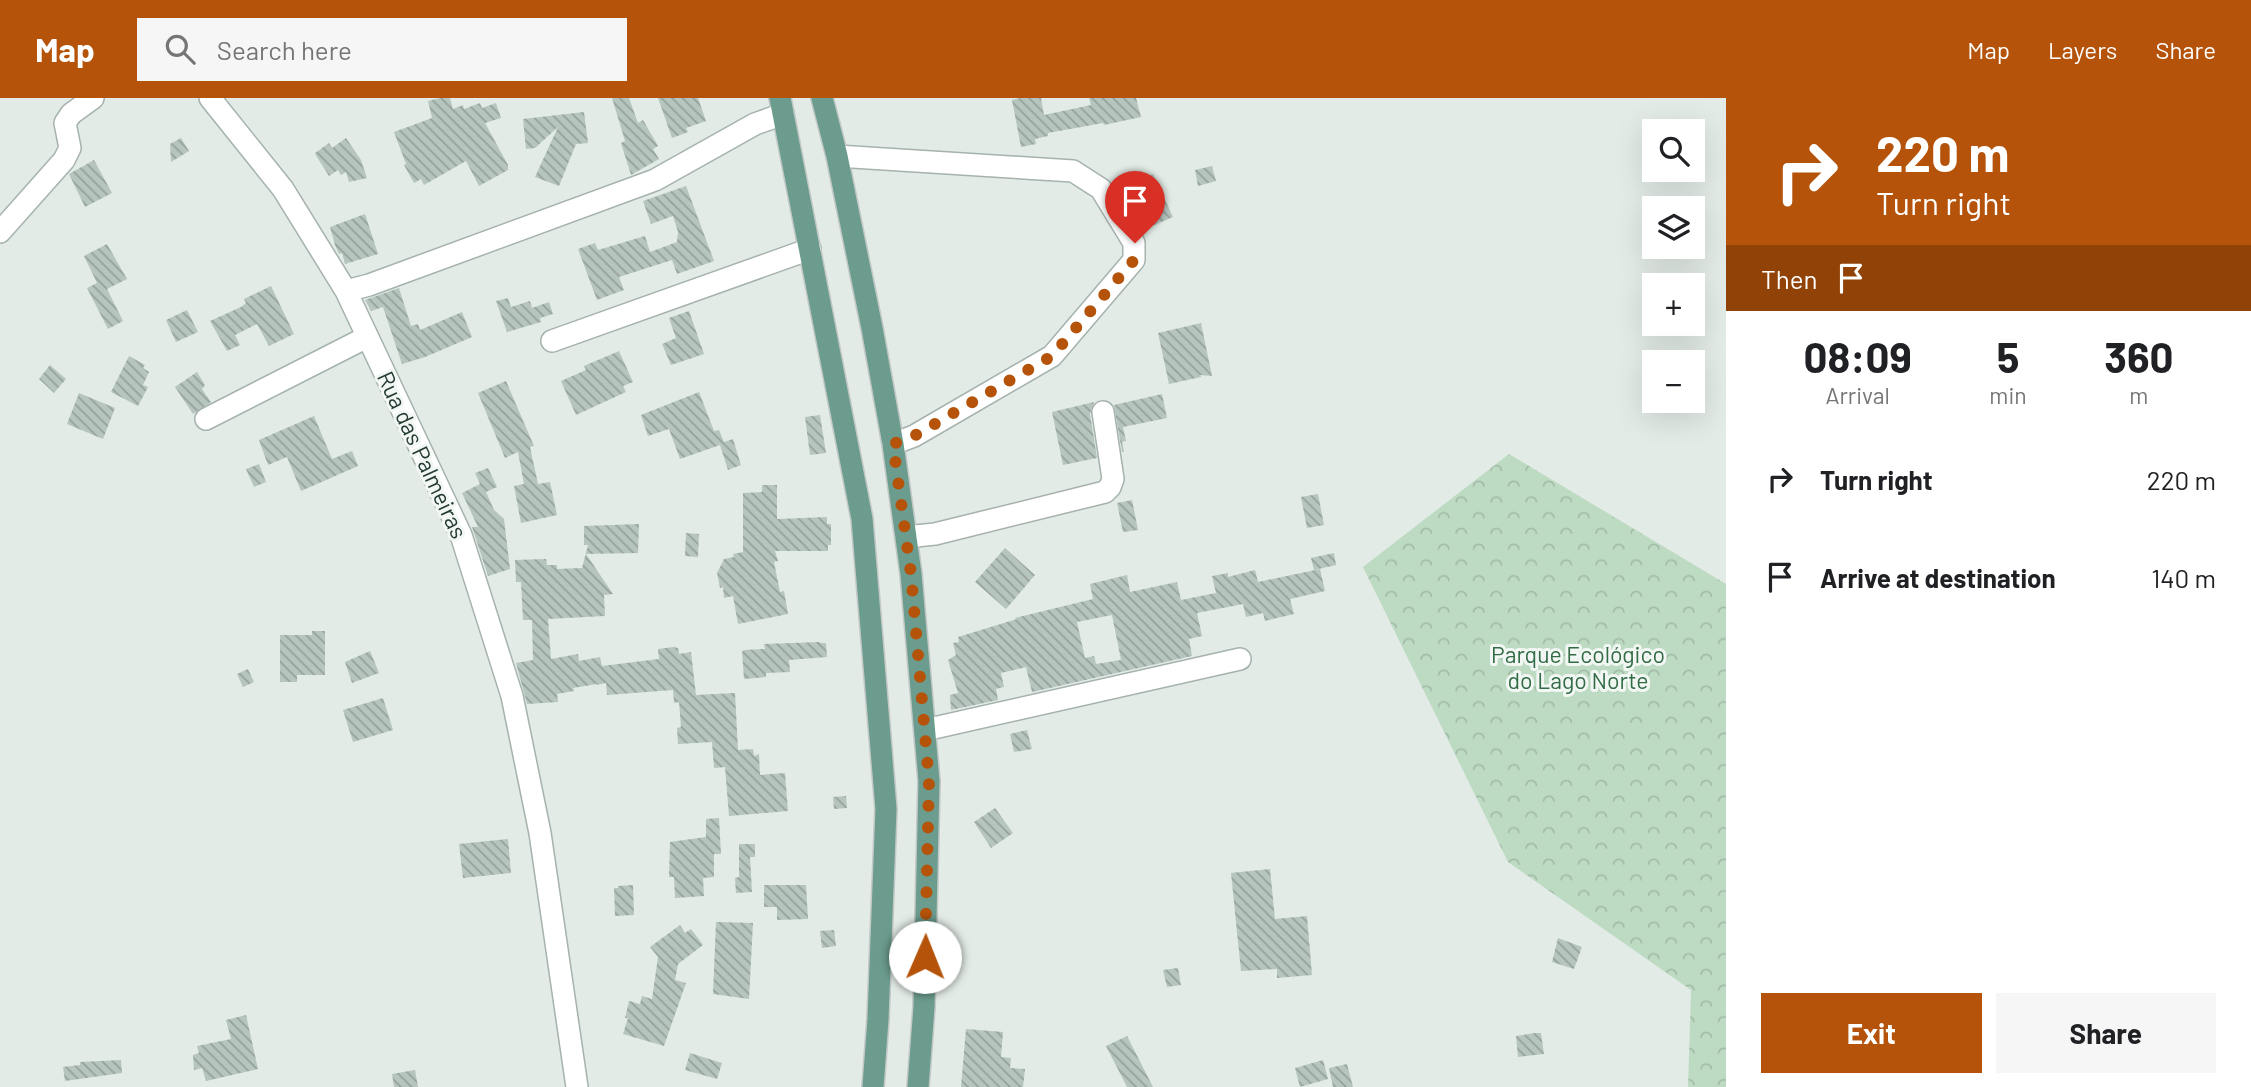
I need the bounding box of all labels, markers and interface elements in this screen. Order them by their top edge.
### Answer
search box [137,18,627,81]
text: Map [35,29,95,69]
icon: search [161,30,199,68]
text: Search here [217,34,352,65]
text: Map [1967,35,2010,64]
text: Layers [2048,35,2117,64]
text: Share [2155,35,2216,64]
map controls [1642,119,1705,413]
button: search [1642,119,1705,182]
text: 220 m [1876,123,2010,182]
icon: right [1761,126,1852,217]
pin [1105,171,1165,243]
icon: arrive [1116,182,1154,220]
text: Turn right [1876,183,2011,221]
button: layers [1642,196,1705,259]
icon: arrive [1832,259,1870,297]
text: Then [1761,263,1818,294]
button: + [1642,273,1705,336]
text: 08:09 [1804,331,1912,381]
text: 5 [1997,331,2019,381]
text: 360 [2104,331,2173,381]
button: − [1642,350,1705,413]
street label: Rua das Palmeiras [372,366,474,543]
text: Arrival [1826,381,1890,409]
text: min [1989,381,2027,409]
text: m [2129,381,2148,409]
icon: right [1761,460,1799,498]
text: Turn right [1820,464,1933,495]
text: 220 m [2147,464,2216,495]
icon: arrive [1761,558,1799,596]
text: Arrive at destination [1820,562,2056,593]
text: 140 m [2151,562,2216,593]
park label: Parque Ecológico do Lago Norte [1491,640,1665,694]
position arrow [888,920,962,994]
button: Exit [1761,993,1982,1073]
button: Share [1996,993,2216,1073]

